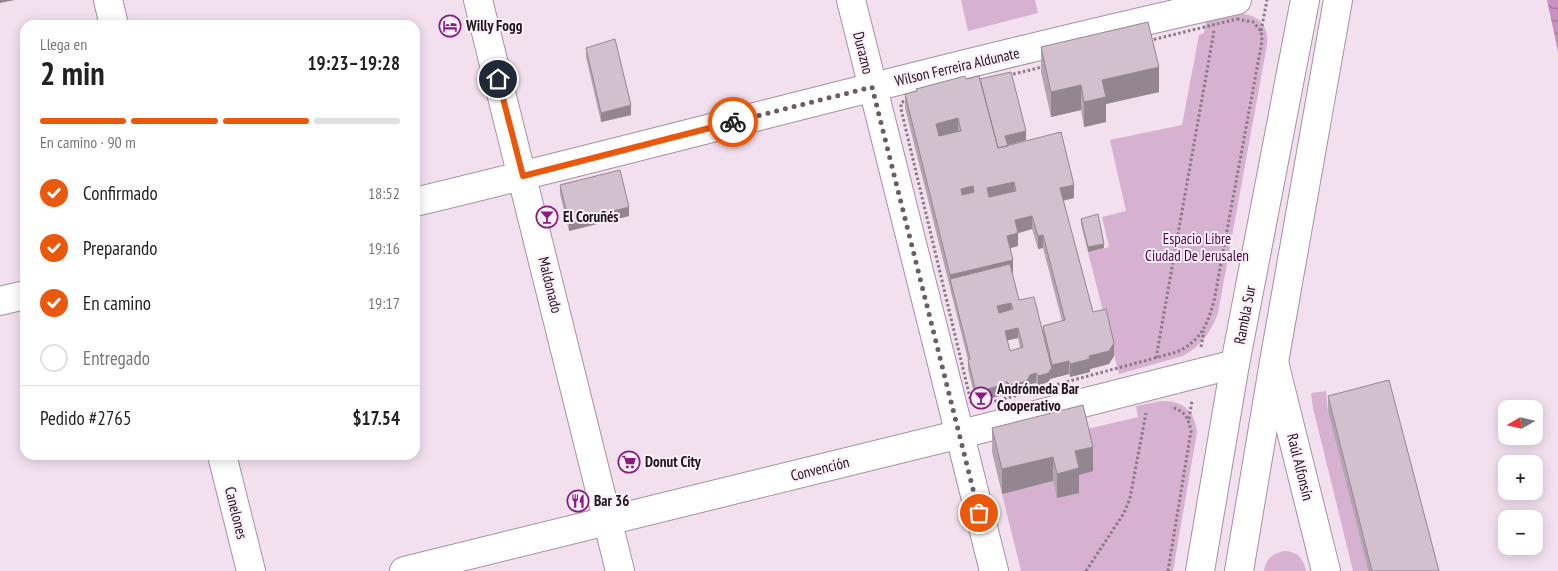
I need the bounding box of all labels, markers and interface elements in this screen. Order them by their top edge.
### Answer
hotel icon: Willy Fogg [438,14,462,38]
place label: Willy Fogg [465,16,523,35]
street label: Durazno [849,30,878,76]
text: Llega en [40,34,87,54]
street label: Wilson Ferreira Aldunate [893,43,1021,90]
text: 19:23–19:28 [307,51,400,75]
text: 2 min [40,52,105,94]
pin [477,58,519,100]
icon: home [484,65,512,93]
courier [708,97,758,147]
icon: bike [719,108,747,136]
text: En camino · 90 m [40,132,136,152]
icon: check [40,179,68,207]
text: Confirmado [83,181,158,205]
text: 18:52 [368,183,400,203]
bar icon: El Coruñés [535,205,559,229]
place label: El Coruñés [563,207,619,226]
park label: Espacio Libre Ciudad De Jerusalen [1145,229,1249,265]
icon: check [40,234,68,262]
text: Preparando [83,236,158,260]
text: 19:16 [368,238,400,258]
street label: Maldonado [534,255,567,315]
street label: Rambla Sur [1230,283,1260,346]
icon: check [40,289,68,317]
text: En camino [83,291,151,315]
text: 19:17 [368,293,400,313]
text: Entregado [83,346,150,370]
place label: Andrómeda Bar Cooperativo [996,379,1080,415]
bar icon: Andrómeda Bar Cooperativo [969,386,993,410]
north arrow [1498,400,1542,445]
map controls [1498,400,1543,555]
text: Pedido #2765 [40,406,131,430]
text: $17.54 [352,406,400,430]
street label: Raúl Alfonsín [1283,431,1318,502]
supermarket icon: Donut City [617,450,641,474]
place label: Donut City [645,452,702,471]
street label: Convención [789,452,851,485]
button: + [1498,455,1543,500]
street label: Canelones [221,485,252,541]
restaurant icon: Bar 36 [566,489,590,513]
place label: Bar 36 [594,491,629,510]
pin [958,492,1000,534]
icon: bag [965,499,993,527]
button: − [1498,510,1543,555]

